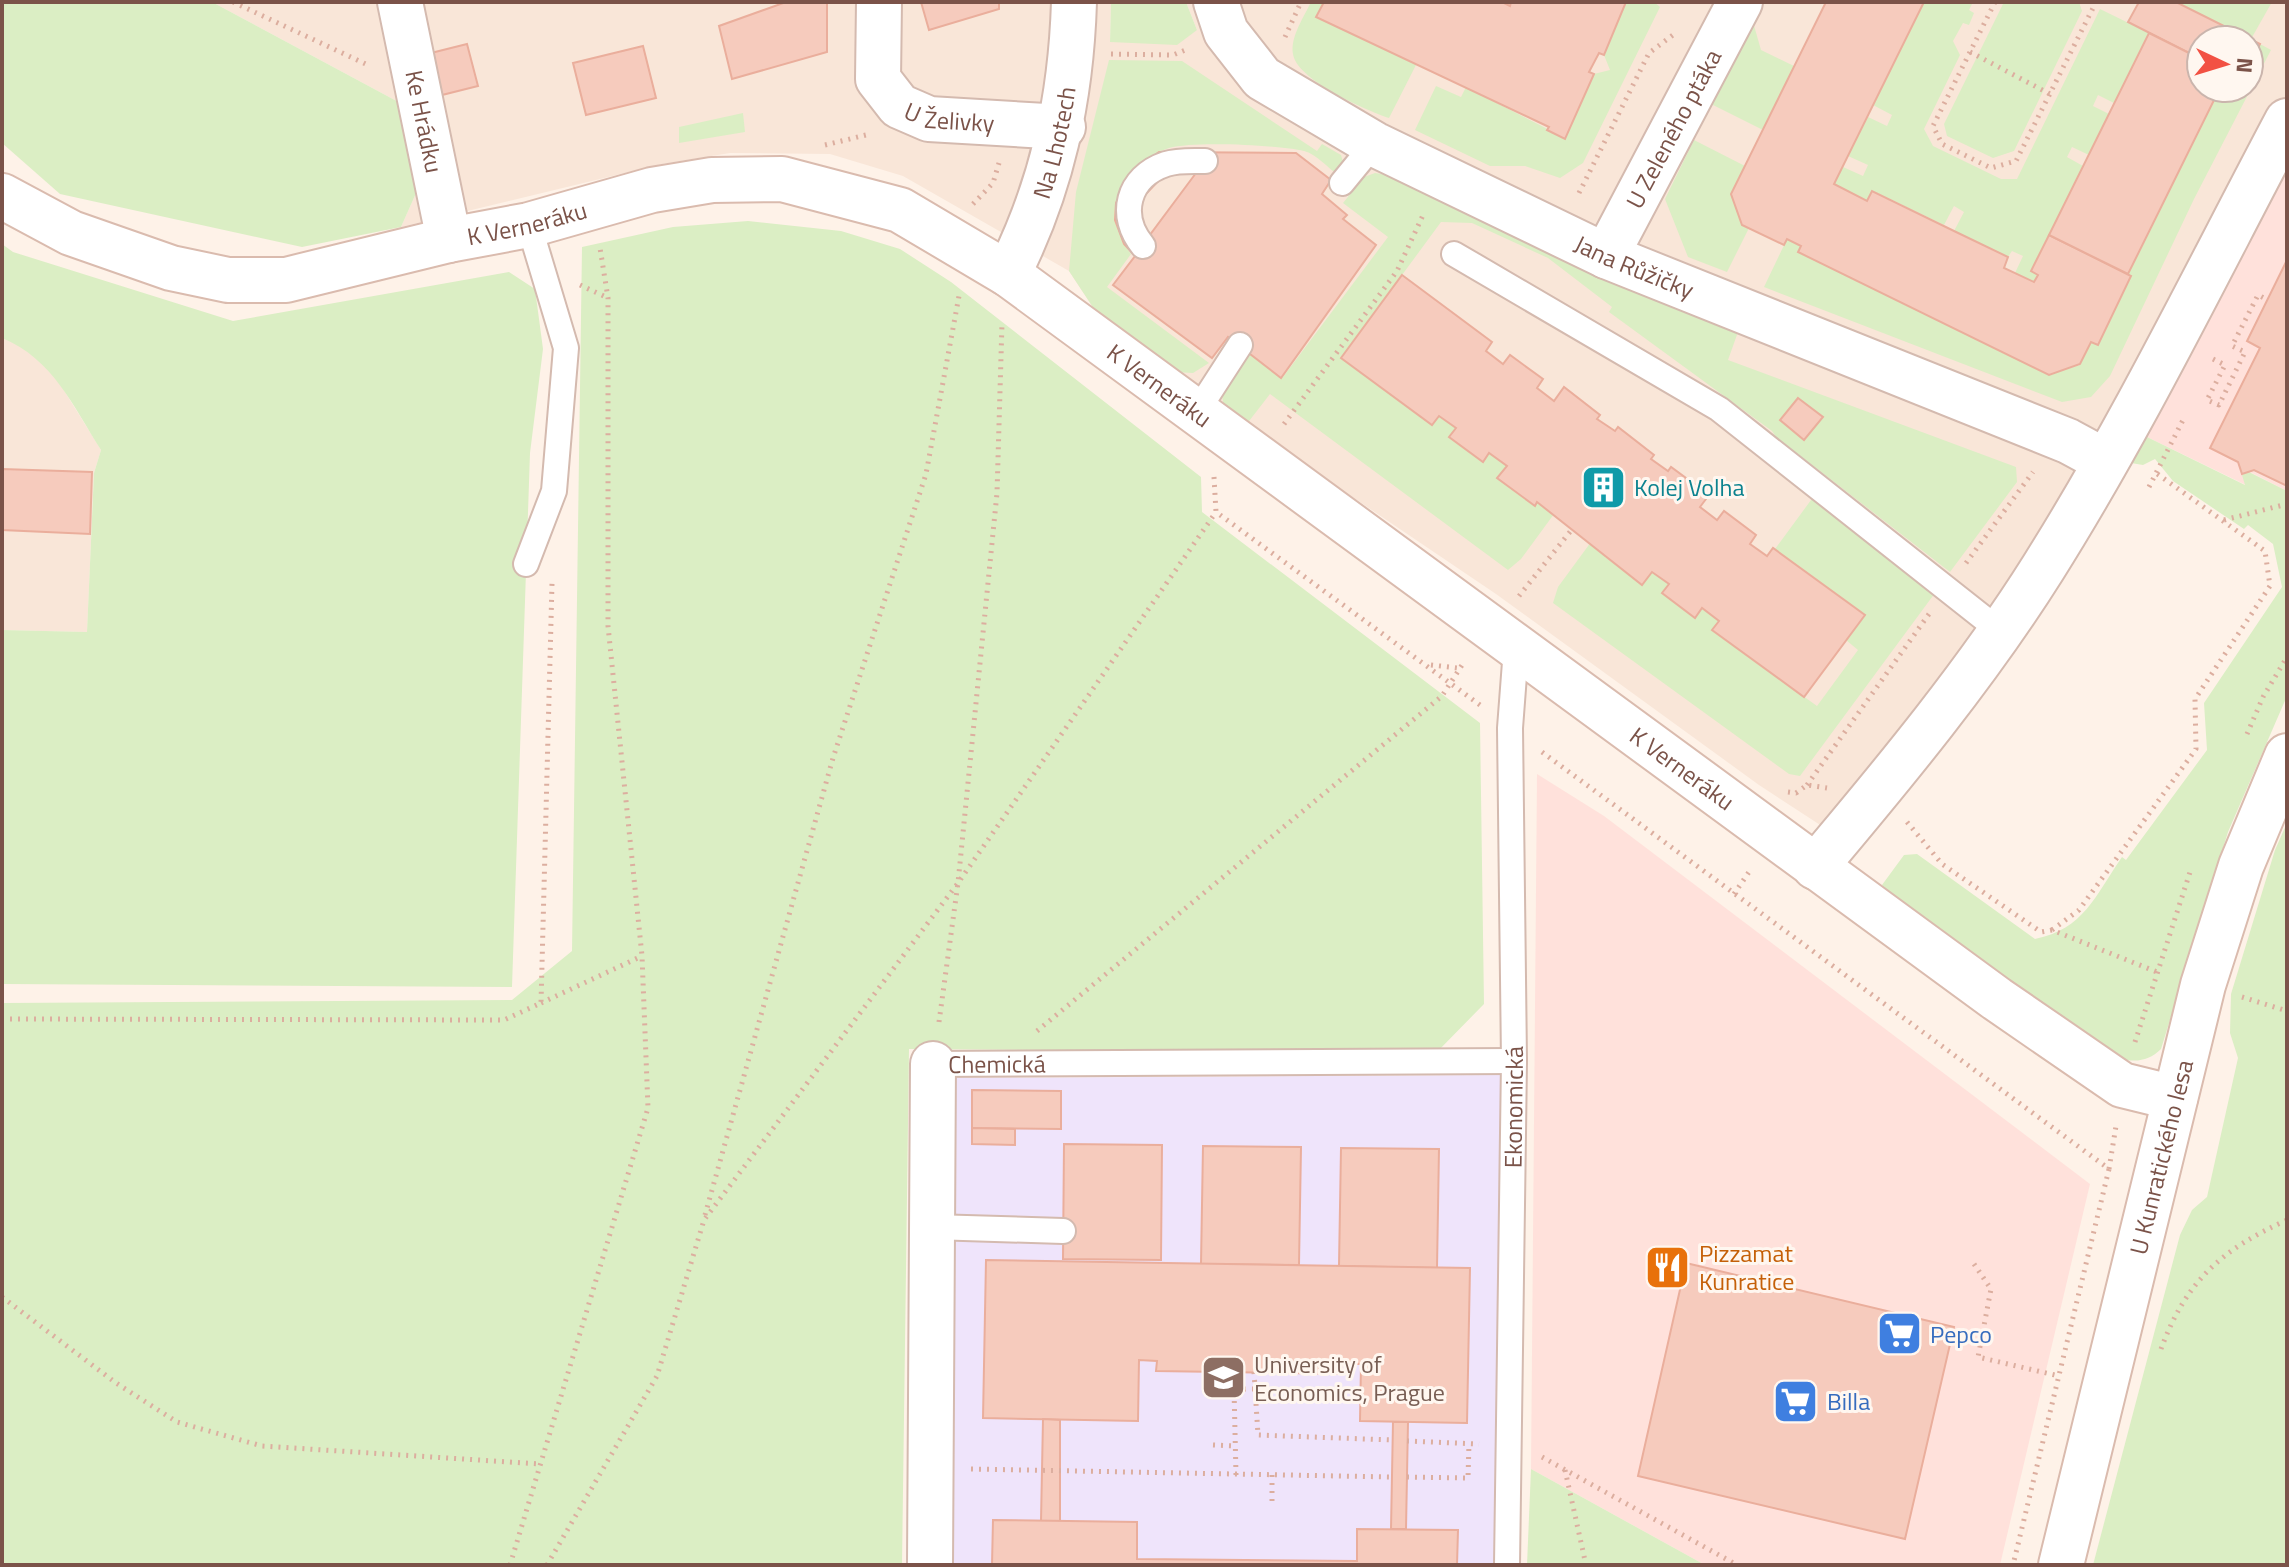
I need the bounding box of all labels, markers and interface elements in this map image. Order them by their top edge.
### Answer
north arrow [2185,24,2265,104]
street label: U Zeleného ptáka [1616,43,1730,215]
text: N [2227,57,2262,74]
street label: Ke Hrádku [396,67,453,176]
street label: Na Lhotech [1023,84,1085,203]
street label: U Želivky [899,92,996,141]
street label: K Verneráku [464,191,591,254]
street label: Jana Růžičky [1569,226,1700,308]
street label: K Verneráku [1100,335,1220,436]
building icon: Kolej Volha [1579,463,1627,511]
place label: Kolej Volha [1634,469,1745,505]
street label: K Verneráku [1622,718,1742,819]
street label: Chemická [948,1045,1046,1082]
street label: Ekonomická [1495,1046,1532,1168]
street label: U Kunratického lesa [2120,1056,2202,1258]
place label: Pizzamat Kunratice [1699,1235,1794,1299]
restaurant icon: Pizzamat Kunratice [1644,1243,1692,1291]
supermarket icon: Pepco [1875,1310,1923,1358]
place label: Pepco [1930,1316,1992,1352]
place label: University of Economics, Prague [1254,1346,1445,1410]
school or university icon: University of Economics, Prague [1199,1354,1247,1402]
supermarket icon: Billa [1772,1377,1820,1425]
place label: Billa [1827,1383,1870,1419]

